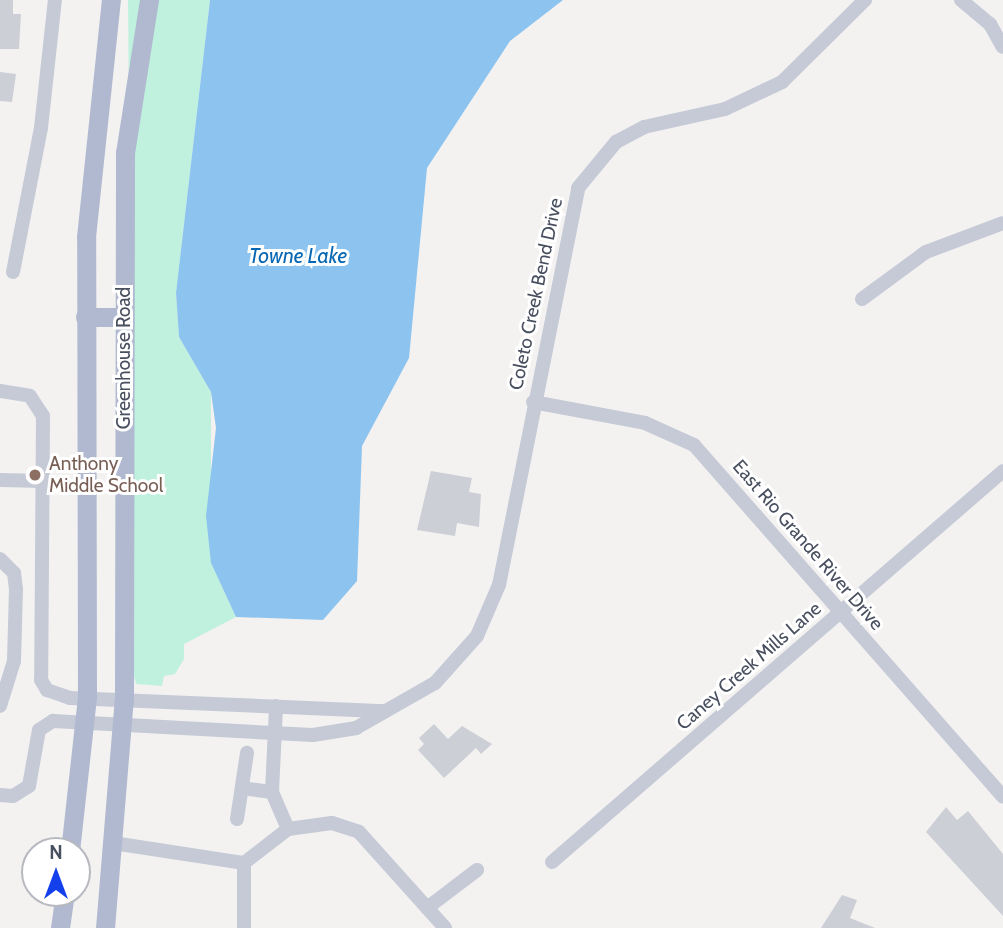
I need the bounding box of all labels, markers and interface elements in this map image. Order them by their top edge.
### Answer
street label: Coleto Creek Bend Drive [504,196,568,392]
water label: Towne Lake [249,243,347,269]
street label: Greenhouse Road [113,287,135,429]
place label: Anthony Middle School [49,453,163,497]
street label: East Rio Grande River Drive [728,455,888,635]
marker: Anthony Middle School [27,467,43,483]
street label: Caney Creek Mills Lane [672,597,826,735]
north arrow [21,837,91,907]
text: N [49,841,63,864]

